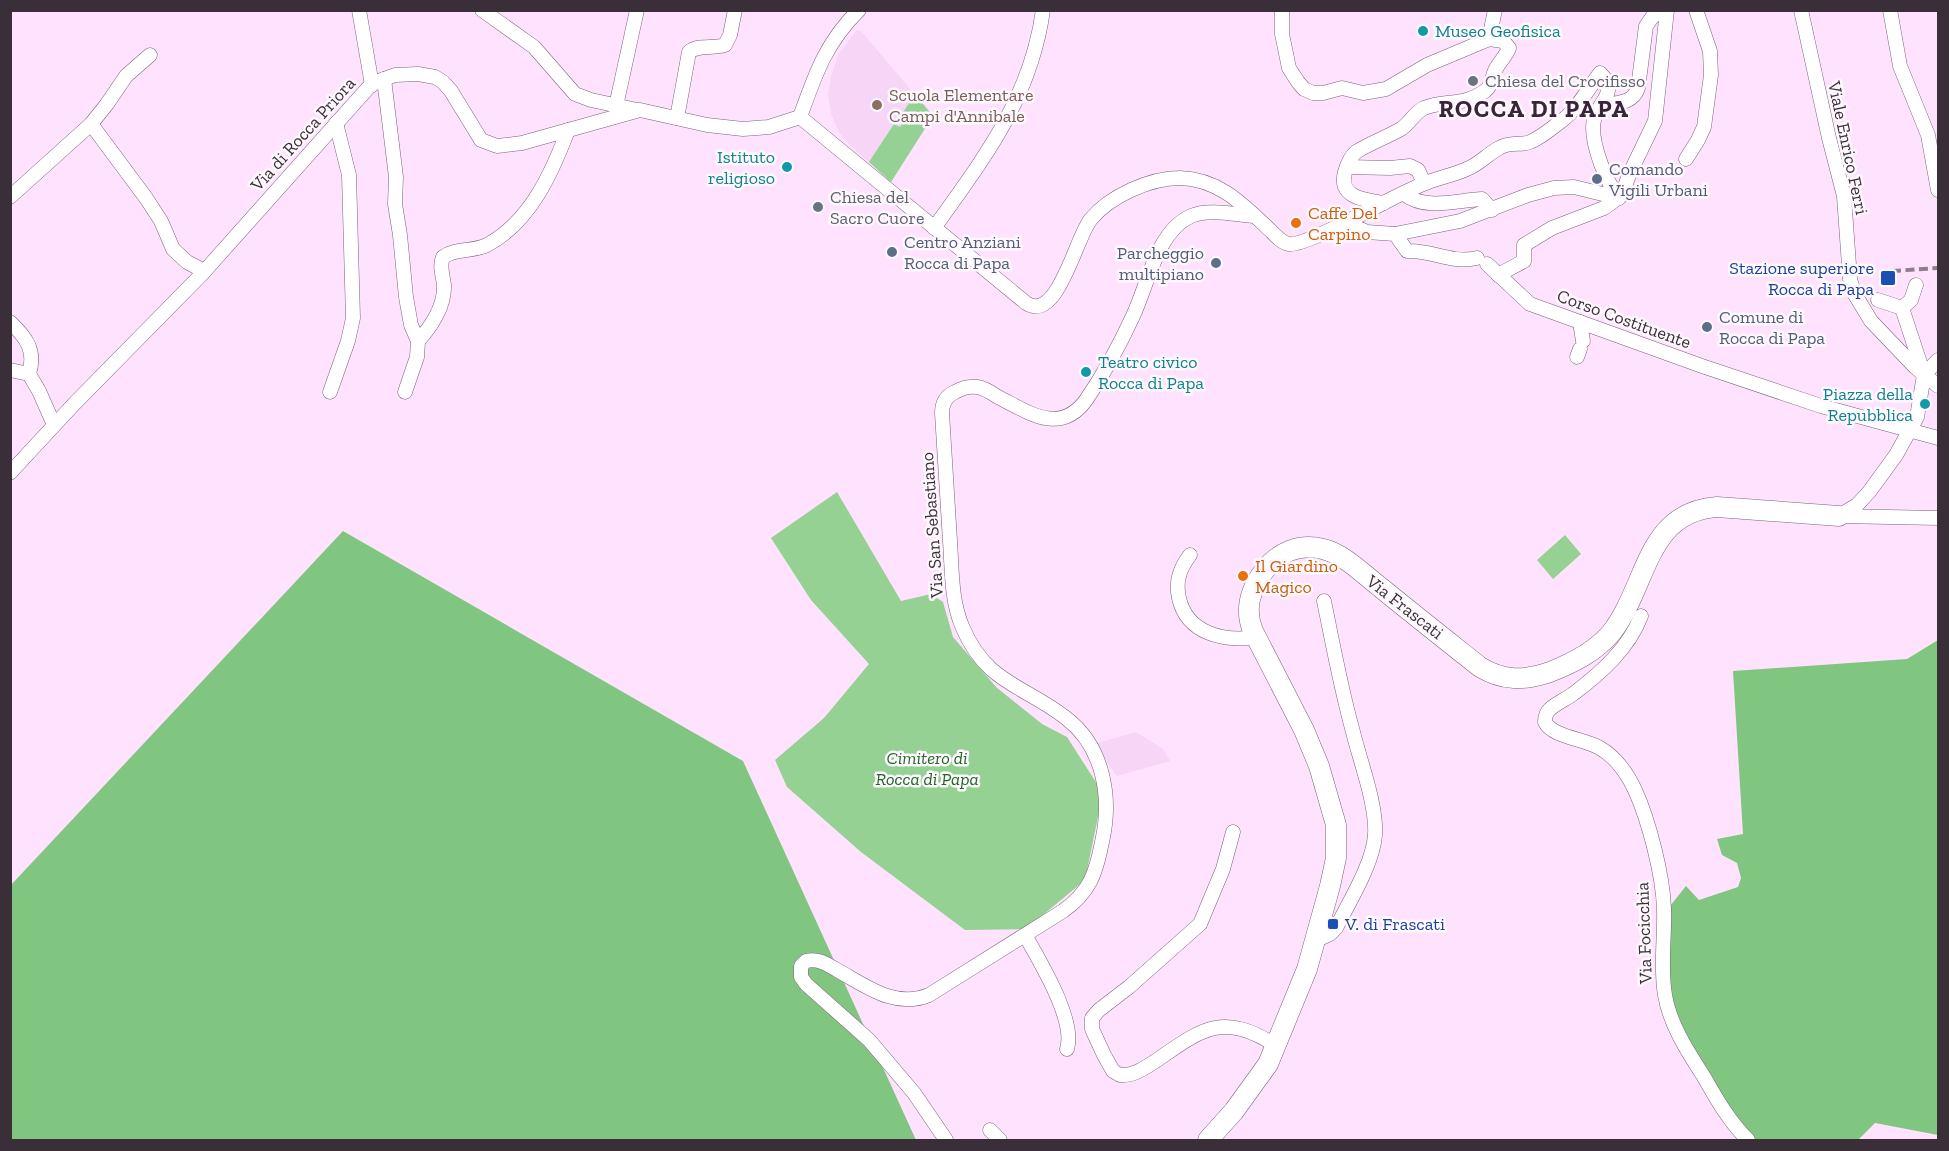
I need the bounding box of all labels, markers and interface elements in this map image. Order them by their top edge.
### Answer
place label: Museo Geofisica [1435,20,1561,42]
marker: Museo Geofisica [1416,24,1430,38]
place label: Chiesa del Crocifisso [1485,70,1645,92]
street label: Via di Rocca Priora [245,72,360,196]
marker: Chiesa del Crocifisso [1466,74,1480,88]
street label: Viale Enrico Ferri [1823,78,1873,217]
place label: Scuola Elementare Campi d'Annibale [889,84,1033,127]
district label: ROCCA DI PAPA [1438,94,1630,123]
marker: Scuola Elementare Campi d'Annibale [870,98,884,112]
place label: Istituto religioso [708,146,775,189]
place label: Comando Vigili Urbani [1608,158,1708,201]
marker: Istituto religioso [780,160,794,174]
marker: Comando Vigili Urbani [1590,172,1604,186]
place label: Chiesa del Sacro Cuore [830,186,924,229]
marker: Chiesa del Sacro Cuore [811,200,825,214]
place label: Caffe Del Carpino [1308,202,1378,245]
marker: Caffe Del Carpino [1289,216,1303,230]
place label: Centro Anziani Rocca di Papa [904,231,1021,274]
place label: Parcheggio multipiano [1117,242,1204,285]
marker: Centro Anziani Rocca di Papa [885,245,899,259]
marker: Parcheggio multipiano [1209,256,1223,270]
place label: Stazione superiore Rocca di Papa [1729,257,1874,300]
marker: Stazione superiore Rocca di Papa [1879,269,1897,287]
street label: Corso Costituente [1554,285,1694,353]
place label: Comune di Rocca di Papa [1719,306,1825,349]
marker: Comune di Rocca di Papa [1700,320,1714,334]
place label: Teatro civico Rocca di Papa [1098,351,1204,394]
marker: Teatro civico Rocca di Papa [1079,365,1093,379]
place label: Piazza della Repubblica [1823,383,1913,426]
marker: Piazza della Repubblica [1918,397,1932,411]
street label: Via San Sebastiano [916,451,948,600]
place label: Il Giardino Magico [1255,555,1338,598]
marker: Il Giardino Magico [1236,569,1250,583]
street label: Via Frascati [1361,569,1448,644]
park label: Cimitero di Rocca di Papa [875,747,979,790]
street label: Via Focicchia [1631,881,1657,985]
place label: V. di Frascati [1344,913,1445,935]
marker: V. di Frascati [1326,917,1340,931]

